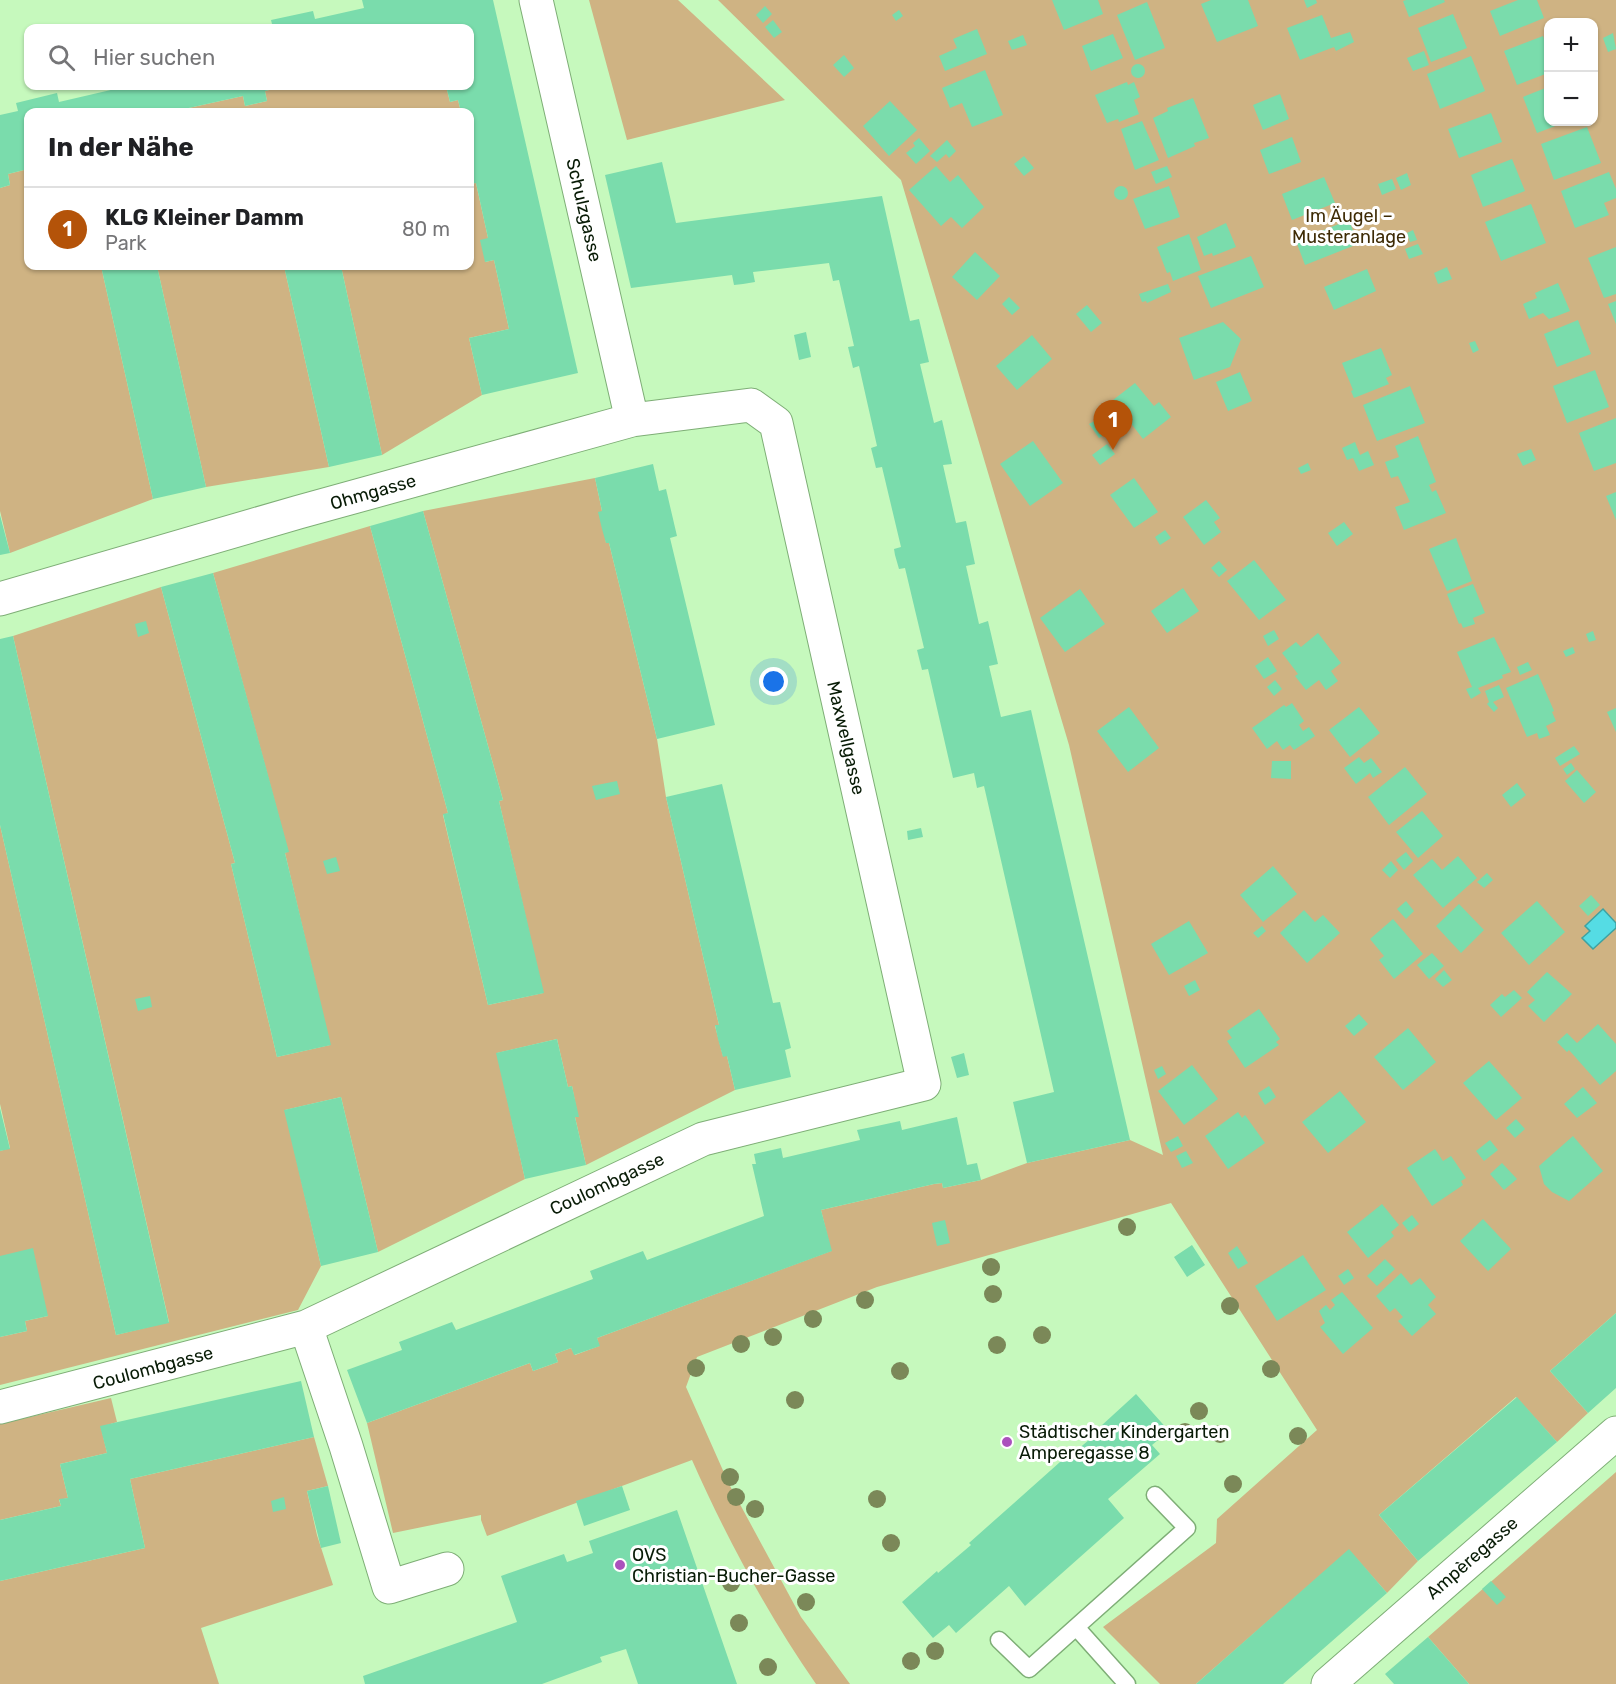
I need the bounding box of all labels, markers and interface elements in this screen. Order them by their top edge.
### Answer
map controls [1544,18,1598,126]
button: + [1544,18,1598,72]
search box [24,24,474,90]
icon: search [45,41,78,74]
text: Hier suchen [93,44,215,71]
button: − [1544,72,1598,126]
text: In der Nähe [48,132,194,163]
street label: Schulzgasse [561,156,607,264]
text: KLG Kleiner Damm [105,204,304,231]
park label: Im Äugel – Musteranlage [1292,205,1406,248]
text: 1 [63,217,72,241]
text: 80 m [402,217,450,241]
text: Park [105,231,147,255]
pin: 1 [1094,400,1132,450]
street label: Ohmgasse [328,469,418,515]
your location [759,667,788,696]
street label: Maxwellgasse [822,679,870,797]
street label: Coulombgasse [546,1148,668,1220]
street label: Coulombgasse [90,1341,216,1395]
place label: Städtischer Kindergarten Amperegasse 8 [1019,1421,1229,1464]
marker: Städtischer Kindergarten Amperegasse 8 [1000,1435,1014,1449]
street label: Ampèregasse [1421,1512,1523,1604]
place label: OVS Christian-Bucher-Gasse [632,1544,835,1587]
marker: OVS Christian-Bucher-Gasse [613,1558,627,1572]

